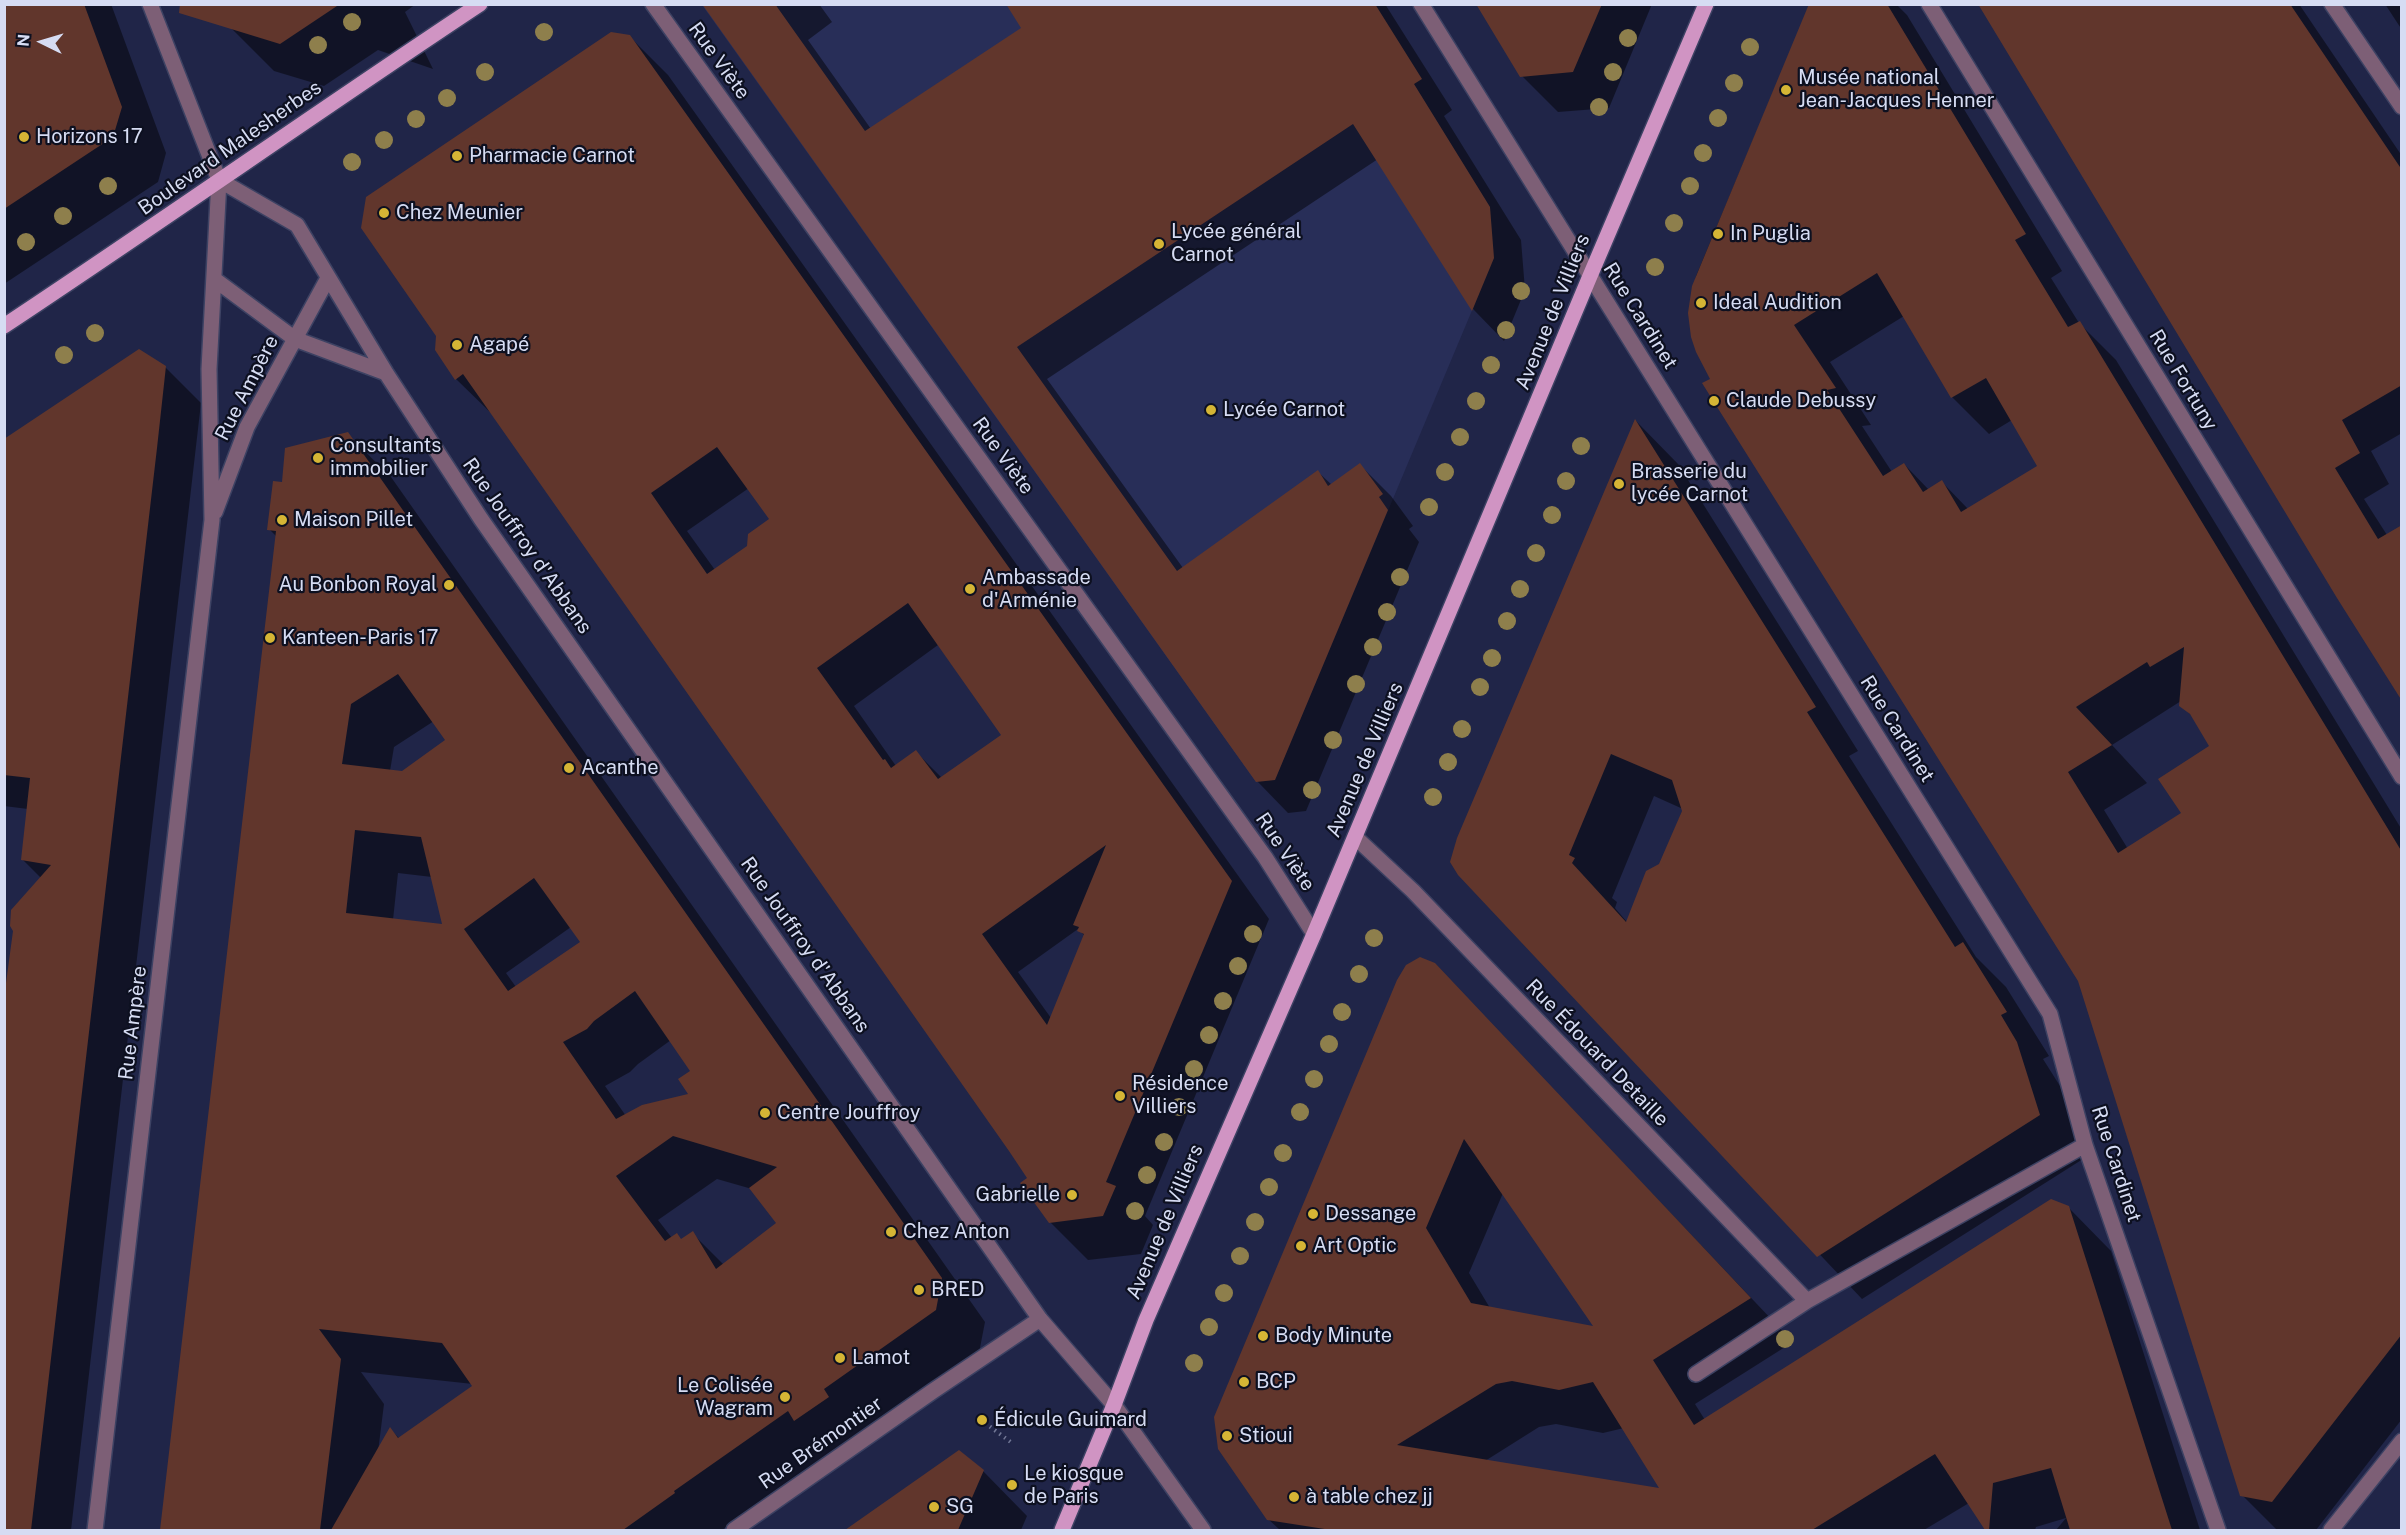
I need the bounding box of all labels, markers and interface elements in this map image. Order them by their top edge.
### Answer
north arrow [12,12,72,72]
street label: Rue Viète [683,18,755,104]
text: N [14,33,34,47]
place label: Musée national Jean-Jacques Henner [1798,66,1995,113]
street label: Boulevard Malesherbes [134,76,326,220]
marker: Musée national Jean-Jacques Henner [1779,83,1793,97]
place label: Horizons 17 [36,125,143,149]
marker: Horizons 17 [17,130,31,144]
place label: Pharmacie Carnot [469,144,635,168]
marker: Pharmacie Carnot [450,149,464,163]
place label: Chez Meunier [396,201,523,225]
marker: Chez Meunier [377,206,391,220]
place label: Lycée général Carnot [1171,220,1301,267]
place label: In Puglia [1730,222,1811,246]
marker: In Puglia [1711,227,1725,241]
street label: Avenue de Villiers [1511,231,1595,393]
marker: Lycée général Carnot [1152,237,1166,251]
street label: Rue Cardinet [1598,258,1682,374]
place label: Ideal Audition [1713,291,1842,315]
marker: Ideal Audition [1694,296,1708,310]
street label: Rue Fortuny [2144,325,2222,435]
street label: Rue Ampère [210,331,284,445]
place label: Agapé [469,333,529,357]
marker: Agapé [450,338,464,352]
place label: Claude Debussy [1726,389,1876,413]
marker: Claude Debussy [1707,394,1721,408]
place label: Lycée Carnot [1223,398,1345,422]
marker: Lycée Carnot [1204,403,1218,417]
street label: Rue Viète [967,413,1039,499]
place label: Consultants immobilier [330,434,441,481]
marker: Consultants immobilier [311,451,325,465]
street label: Rue Jouffroy d'Abbans [457,454,597,638]
place label: Brasserie du lycée Carnot [1631,460,1748,507]
marker: Brasserie du lycée Carnot [1612,477,1626,491]
place label: Maison Pillet [294,508,413,532]
marker: Maison Pillet [275,513,289,527]
place label: Ambassade d'Arménie [982,566,1091,613]
place label: Au Bonbon Royal [279,573,437,597]
marker: Au Bonbon Royal [442,578,456,592]
marker: Ambassade d'Arménie [963,582,977,596]
place label: Kanteen-Paris 17 [282,626,438,650]
marker: Kanteen-Paris 17 [263,631,277,645]
street label: Rue Cardinet [1855,671,1939,787]
street label: Avenue de Villiers [1322,679,1408,841]
place label: Acanthe [581,756,658,780]
marker: Acanthe [562,761,576,775]
street label: Rue Viète [1250,808,1320,896]
street label: Rue Jouffroy d'Abbans [735,853,875,1037]
street label: Rue Ampère [114,965,152,1081]
street label: Rue Édouard Detaille [1521,975,1673,1131]
place label: Résidence Villiers [1132,1072,1228,1119]
marker: Résidence Villiers [1113,1089,1127,1103]
place label: Centre Jouffroy [777,1101,920,1125]
street label: Rue Cardinet [2086,1103,2146,1225]
marker: Centre Jouffroy [758,1106,772,1120]
street label: Avenue de Villiers [1122,1141,1208,1303]
place label: Gabrielle [976,1183,1060,1207]
marker: Gabrielle [1065,1188,1079,1202]
place label: Dessange [1325,1202,1416,1226]
marker: Dessange [1306,1207,1320,1221]
place label: Chez Anton [903,1220,1010,1244]
marker: Chez Anton [884,1225,898,1239]
place label: Art Optic [1313,1234,1397,1258]
marker: Art Optic [1294,1239,1308,1253]
place label: BRED [931,1278,984,1302]
marker: BRED [912,1283,926,1297]
place label: Body Minute [1275,1324,1392,1348]
marker: Body Minute [1256,1329,1270,1343]
place label: Lamot [852,1346,910,1370]
marker: Lamot [833,1351,847,1365]
place label: BCP [1256,1370,1296,1394]
place label: Le Colisée Wagram [677,1374,773,1421]
marker: BCP [1237,1375,1251,1389]
marker: Le Colisée Wagram [778,1390,792,1404]
street label: Rue Brémontier [755,1392,887,1494]
place label: Édicule Guimard [994,1408,1147,1432]
marker: Édicule Guimard [975,1413,989,1427]
place label: Stioui [1239,1424,1293,1448]
marker: Stioui [1220,1429,1234,1443]
place label: Le kiosque de Paris [1024,1462,1124,1509]
marker: Le kiosque de Paris [1005,1478,1019,1492]
place label: à table chez jj [1306,1485,1433,1509]
marker: à table chez jj [1287,1490,1301,1504]
place label: SG [946,1495,974,1519]
marker: SG [927,1500,941,1514]

